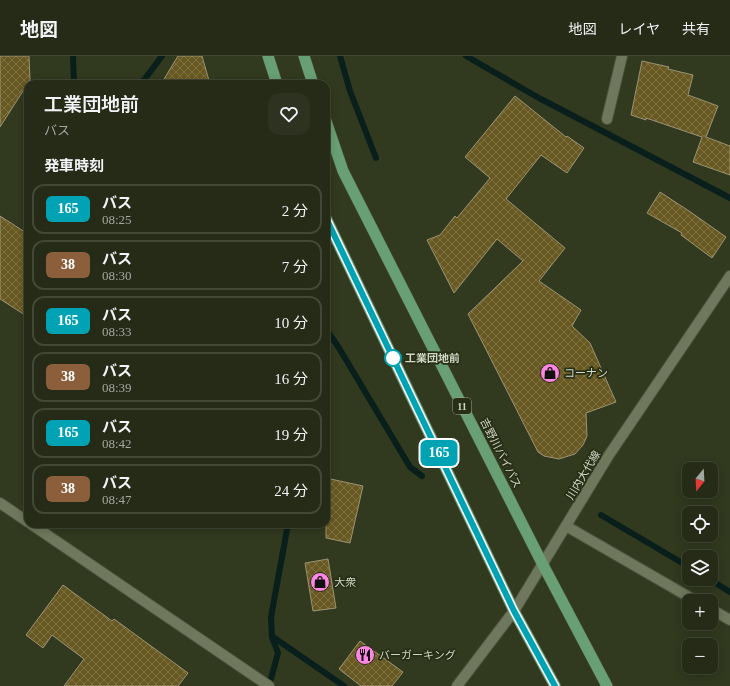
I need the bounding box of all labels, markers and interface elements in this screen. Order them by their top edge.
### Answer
text: 地図 [20,19,58,40]
text: 地図 [568,22,596,37]
text: レイヤ [618,22,660,37]
text: 共有 [682,22,710,37]
button: heart [268,93,310,135]
text: 工業団地前 [44,94,139,115]
text: バス [44,123,70,138]
text: 発車時刻 [44,158,104,174]
text: バス [102,195,132,211]
text: 165 [58,201,79,216]
text: 2 分 [282,203,308,219]
text: 08:25 [102,212,132,227]
text: バス [102,251,132,267]
text: 38 [61,257,75,272]
text: 7 分 [282,259,308,275]
text: 08:30 [102,268,132,283]
text: バス [102,307,132,323]
text: 165 [58,313,79,328]
text: 10 分 [274,315,308,331]
text: 08:33 [102,324,132,339]
marker: 工業団地前 [384,349,402,367]
place label: 工業団地前 [405,352,460,364]
shop icon: コーナン [539,362,561,384]
text: バス [102,363,132,379]
place label: コーナン [564,367,608,379]
text: 38 [61,369,75,384]
text: 16 分 [274,371,308,387]
text: 08:39 [102,380,132,395]
road number: 11 [453,398,471,414]
street label: 吉野川バイパス [478,416,524,490]
text: バス [102,419,132,435]
text: 165 [58,425,79,440]
text: 19 分 [274,427,308,443]
text: 08:42 [102,436,132,451]
line badge: 165 [416,440,462,466]
text: 165 [429,445,450,460]
street label: 川内大代線 [564,448,602,502]
north arrow [682,462,718,498]
map controls [682,462,718,674]
text: バス [102,475,132,491]
text: 38 [61,481,75,496]
text: 24 分 [274,483,308,499]
text: 08:47 [102,492,132,507]
button: locate [682,506,718,542]
button: layers [682,550,718,586]
shop icon: 大衆 [309,571,331,593]
place label: 大衆 [334,576,356,588]
button: + [682,594,718,630]
button: − [682,638,718,674]
restaurant icon: バーガーキング [354,644,376,666]
place label: バーガーキング [379,649,456,661]

